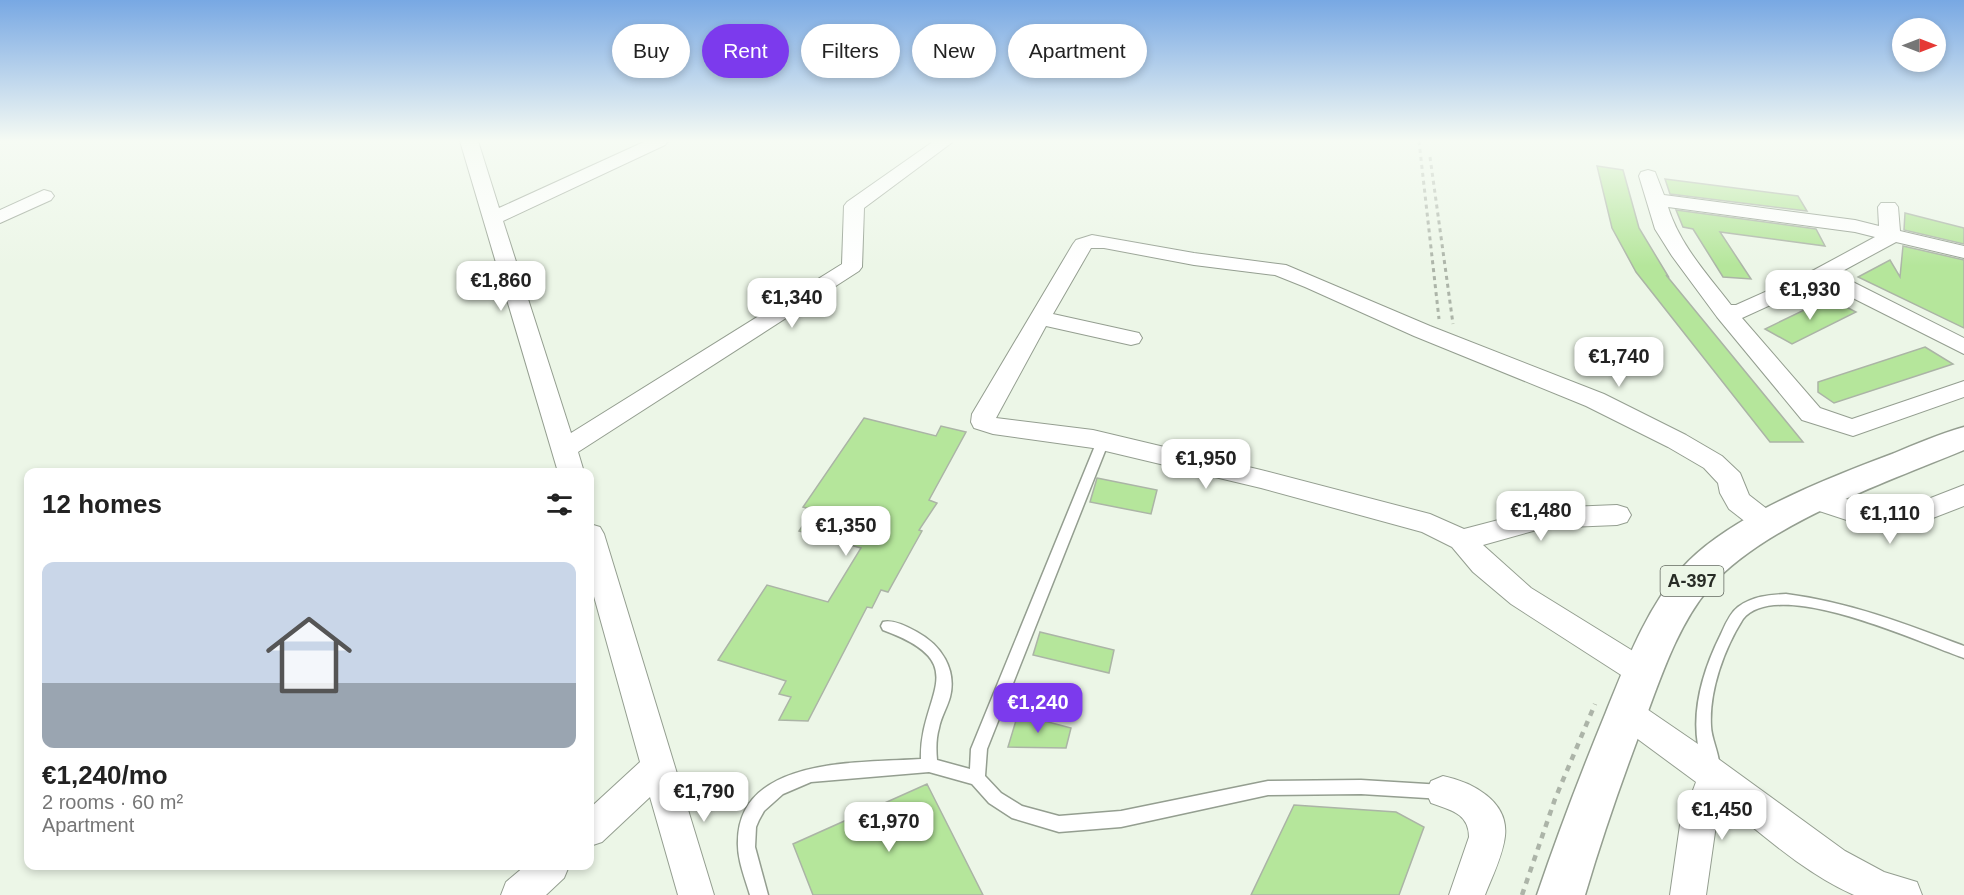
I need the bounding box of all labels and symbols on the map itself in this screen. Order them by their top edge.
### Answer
north arrow [1892,18,1946,72]
pin: €1,860 [452,261,550,312]
pin: €1,930 [1761,270,1859,321]
pin: €1,340 [743,278,841,329]
pin: €1,740 [1570,337,1668,388]
pin: €1,950 [1157,439,1255,490]
pin: €1,480 [1492,491,1590,542]
pin: €1,110 [1841,494,1939,545]
pin: €1,350 [797,506,895,557]
road number: A-397 [1660,566,1724,596]
pin: €1,240 [989,683,1087,734]
pin: €1,790 [655,772,753,823]
pin: €1,450 [1673,790,1771,841]
pin: €1,970 [840,802,938,853]

